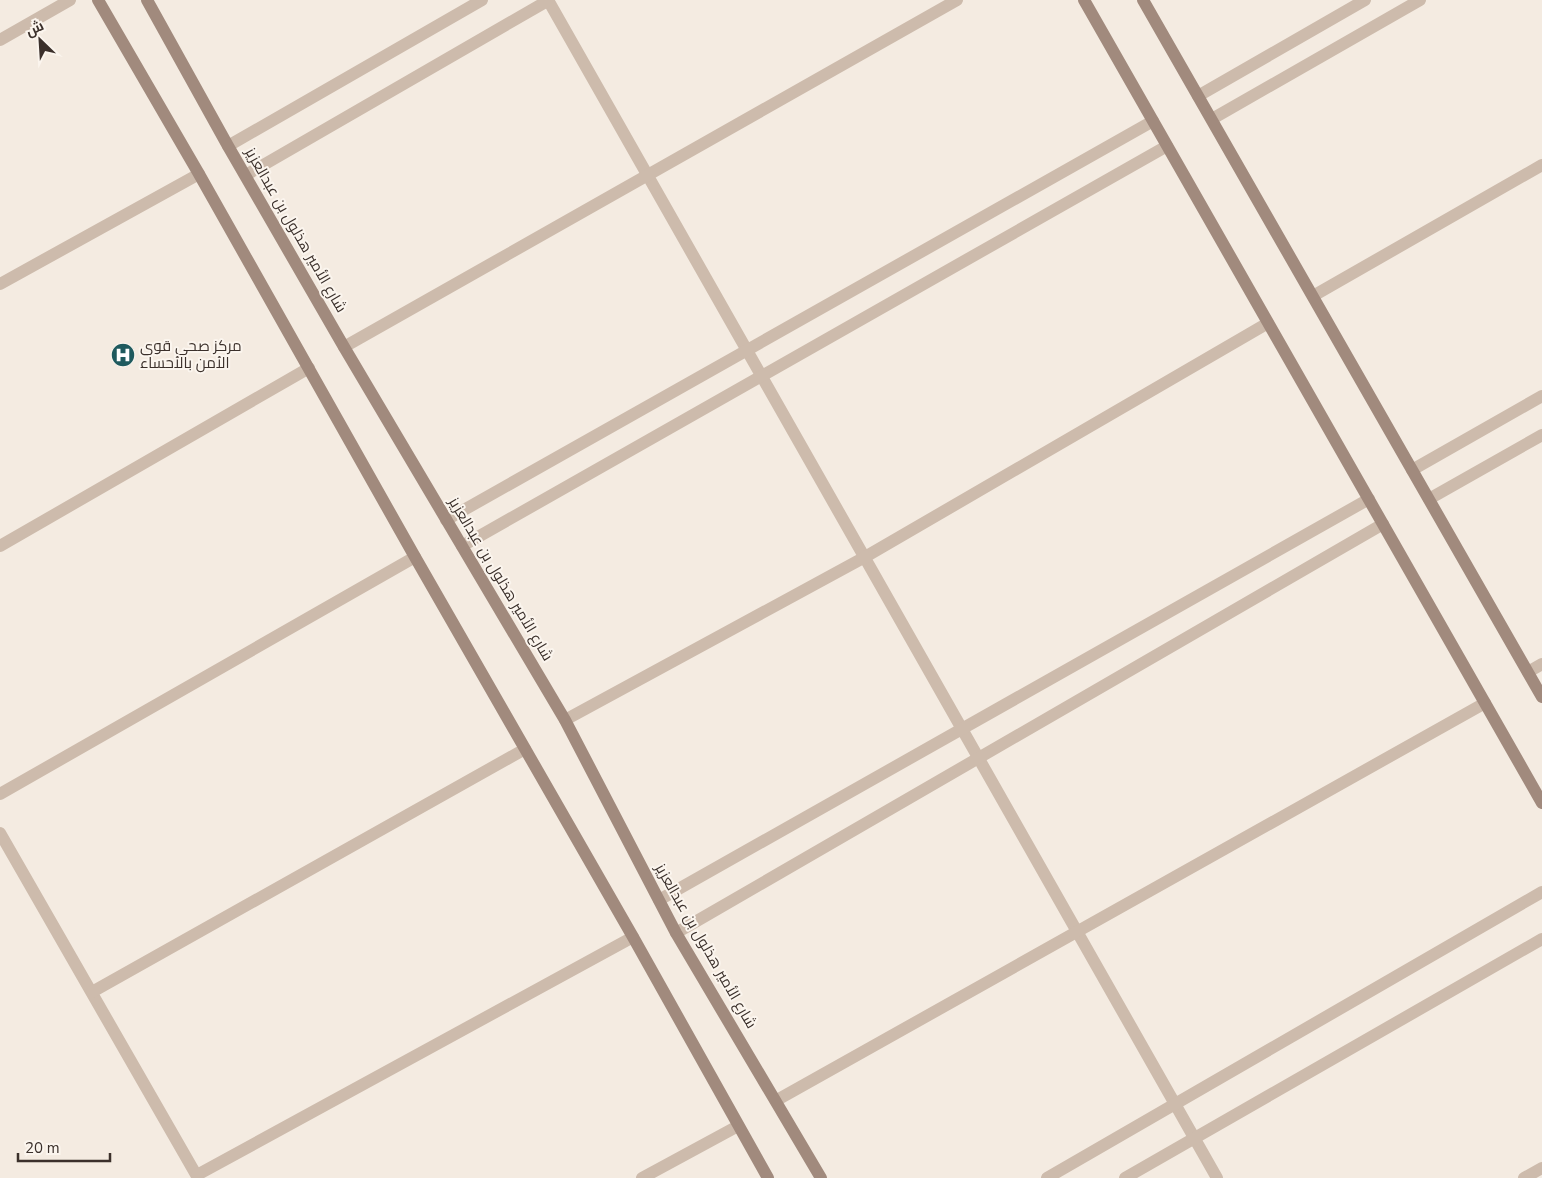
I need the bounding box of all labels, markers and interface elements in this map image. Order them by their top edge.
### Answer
north arrow [15,15,65,65]
text: ش [23,16,47,41]
street label: شارع الأمير هذلول بن عبدالعزيز [239,143,351,317]
place label: مركز صحي قوى الأمن بالأحساء [140,336,242,373]
hospital icon: مركز صحي قوى الأمن بالأحساء [110,342,136,368]
street label: شارع الأمير هذلول بن عبدالعزيز [443,493,558,665]
street label: شارع الأمير هذلول بن عبدالعزيز [649,859,761,1033]
scale bar [18,1130,110,1162]
text: 20 m [25,1138,60,1158]

